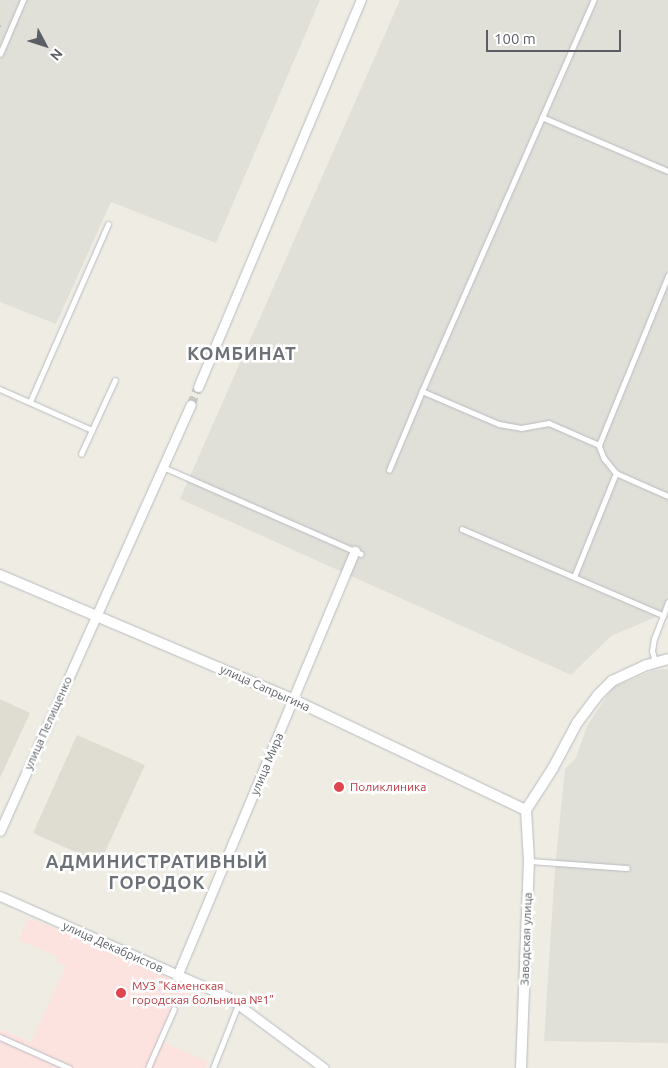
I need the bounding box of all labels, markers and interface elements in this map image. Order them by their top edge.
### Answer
north arrow [20,20,70,70]
scale bar [488,20,623,52]
text: 100 m [494,30,536,47]
text: N [47,45,66,64]
district label: КОМБИНАТ [186,342,298,364]
street label: улица Сапрыгина [218,662,312,714]
street label: улица Пелищенко [21,674,75,772]
street label: улица Мира [247,731,287,797]
marker: Поликлиника [332,780,346,794]
place label: Поликлиника [350,780,426,794]
district label: АДМИНИСТРАТИВНЫЙ ГОРОДОК [44,851,270,894]
street label: Заводская улица [517,892,535,986]
street label: улица Декабристов [60,918,166,976]
place label: МУЗ "Каменская городская больница №1" [132,979,274,1007]
marker: МУЗ "Каменская городская больница №1" [114,986,128,1000]

